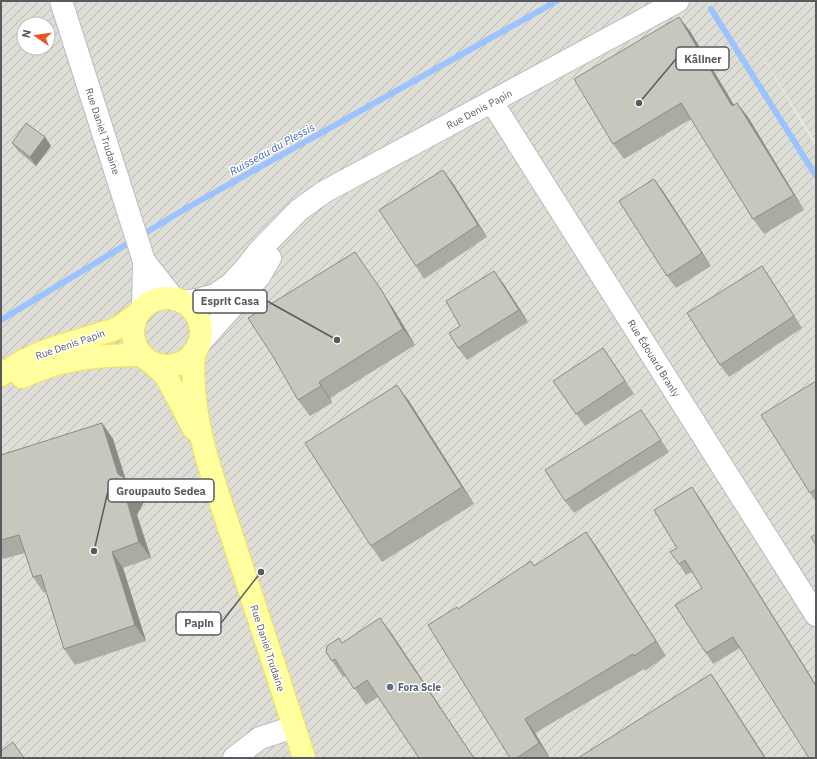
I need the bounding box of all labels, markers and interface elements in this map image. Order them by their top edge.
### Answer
north arrow [16,16,56,56]
text: N [19,28,34,39]
callout: Kâliner [676,47,729,70]
text: Kâliner [684,52,722,66]
street label: Rue Daniel Trudaine [82,86,123,177]
street label: Rue Denis Papin [444,87,514,132]
water label: Ruisseau du Plessis [227,120,317,178]
callout: Esprit Casa [193,290,267,313]
text: Esprit Casa [201,294,259,308]
street label: Rue Édouard Branly [625,317,683,399]
street label: Rue Denis Papin [34,326,107,362]
callout: Groupauto Sedea [108,479,214,502]
text: Groupauto Sedea [116,484,206,498]
street label: Rue Daniel Trudaine [247,603,288,694]
callout: Papin [176,612,221,635]
text: Papin [184,616,214,630]
place label: Fora Scie [398,681,441,694]
marker: Fora Scie [385,682,395,692]

